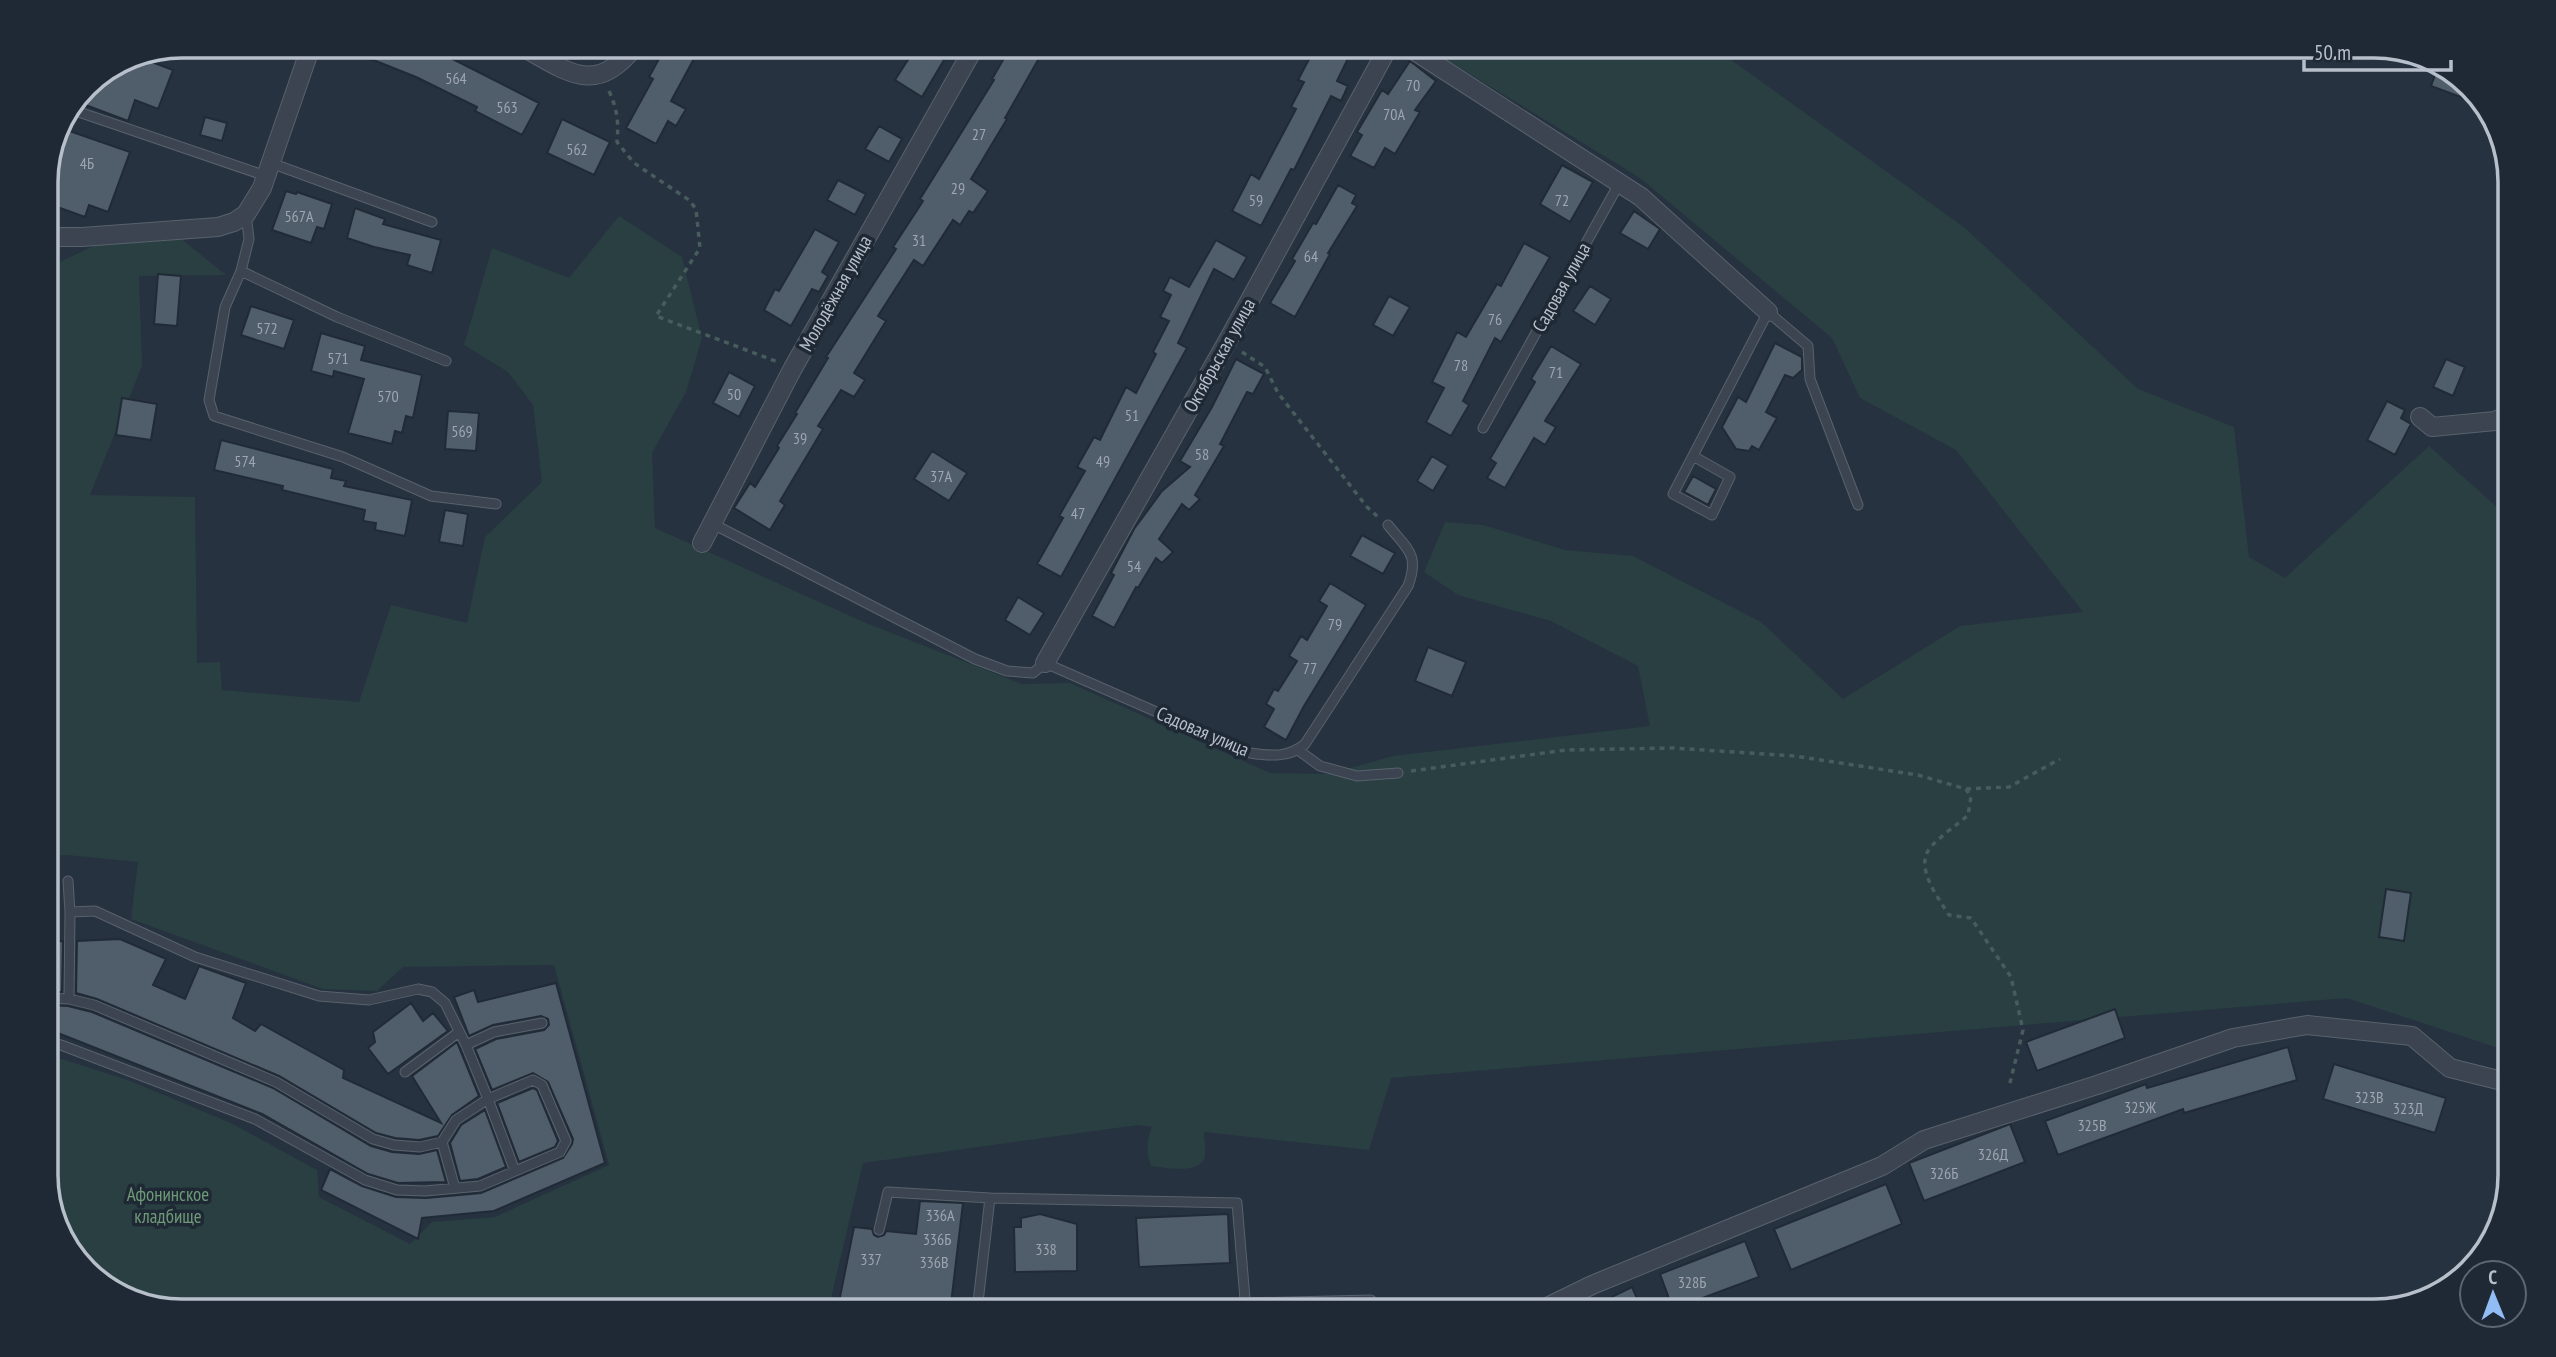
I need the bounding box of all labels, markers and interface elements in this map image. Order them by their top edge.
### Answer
scale bar [2304,28,2451,72]
text: 50 m [2314,39,2351,66]
house number: 564 [445,68,467,88]
house number: 70 [1406,75,1420,95]
house number: 563 [496,97,518,117]
house number: 70А [1383,104,1405,124]
house number: 27 [972,124,986,144]
house number: 562 [566,139,588,159]
house number: 4Б [80,153,94,173]
house number: 29 [951,178,965,198]
house number: 59 [1249,190,1263,210]
house number: 72 [1555,190,1569,210]
house number: 567А [284,206,314,226]
house number: 31 [912,230,926,250]
street label: Молодёжная улица [793,231,877,355]
street label: Садовая улица [1527,238,1595,336]
house number: 64 [1304,246,1318,266]
street label: Октябрьская улица [1178,294,1260,416]
house number: 76 [1488,309,1502,329]
house number: 572 [256,318,278,338]
house number: 571 [327,348,349,368]
house number: 78 [1454,355,1468,375]
house number: 71 [1549,362,1563,382]
house number: 50 [727,384,741,404]
house number: 570 [377,386,399,406]
house number: 51 [1125,405,1139,425]
house number: 569 [451,421,473,441]
house number: 39 [793,428,807,448]
house number: 58 [1195,444,1209,464]
house number: 574 [234,451,256,471]
house number: 49 [1096,451,1110,471]
house number: 37А [930,466,952,486]
house number: 47 [1071,503,1085,523]
house number: 54 [1127,556,1141,576]
house number: 79 [1328,614,1342,634]
house number: 77 [1303,658,1317,678]
street label: Садовая улица [1153,701,1253,761]
house number: 323В [2354,1087,2384,1107]
house number: 325Ж [2124,1097,2157,1117]
house number: 323Д [2393,1098,2423,1118]
house number: 325В [2077,1115,2107,1135]
house number: 326Д [1978,1144,2008,1164]
house number: 326Б [1930,1163,1958,1183]
park label: Афонинское кладбище [127,1182,209,1228]
house number: 336А [925,1205,955,1225]
house number: 336Б [923,1229,951,1249]
house number: 338 [1035,1239,1057,1259]
house number: 337 [860,1249,882,1269]
house number: 336В [919,1252,949,1272]
north arrow [2458,1259,2528,1329]
text: С [2488,1265,2498,1289]
house number: 328Б [1678,1272,1706,1292]

